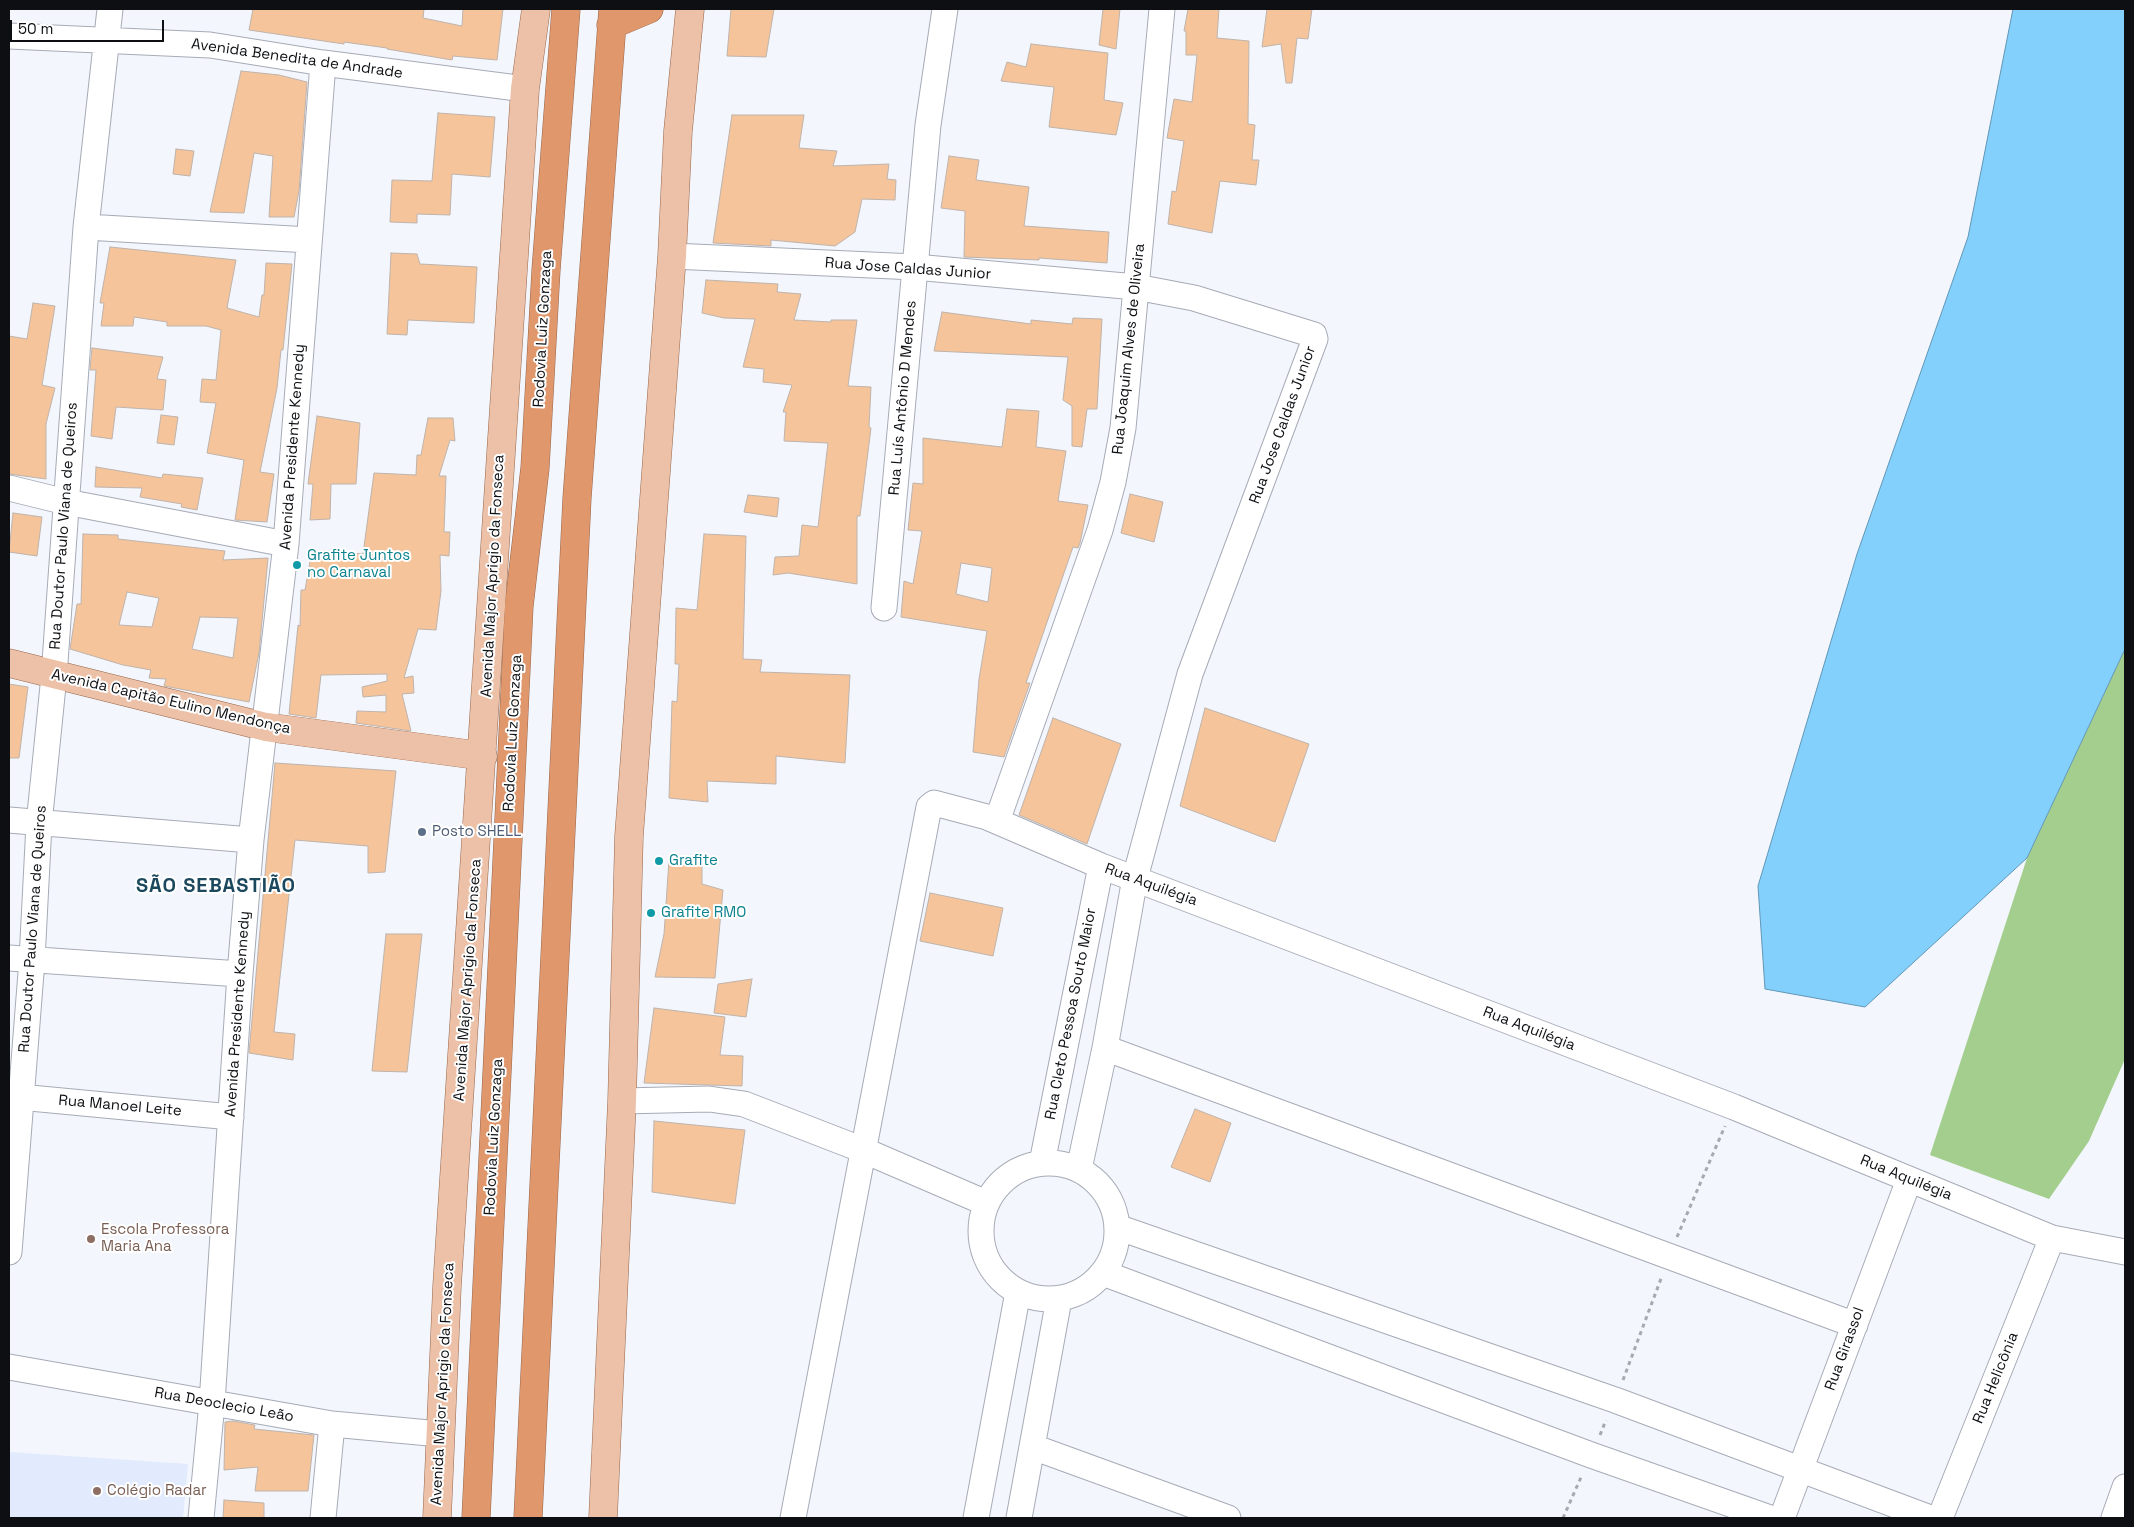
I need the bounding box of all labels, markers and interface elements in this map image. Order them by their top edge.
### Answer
scale bar [12,10,166,42]
text: 50 m [18,19,53,38]
street label: Avenida Benedita de Andrade [190,35,404,83]
street label: Rua Joaquim Alves de Oliveira [1109,243,1149,455]
street label: Rodovia Luiz Gonzaga [530,250,556,408]
street label: Rua Jose Caldas Junior [824,254,992,284]
street label: Rua Luís Antônio D Mendes [886,300,920,496]
street label: Avenida Presidente Kennedy [277,343,309,551]
street label: Rua Jose Caldas Junior [1246,343,1320,507]
street label: Rua Doutor Paulo Viana de Queiros [46,402,82,650]
street label: Avenida Major Aprigio da Fonseca [478,454,508,698]
place label: Grafite Juntos no Carnaval [307,547,410,582]
marker: Grafite Juntos no Carnaval [291,559,303,571]
street label: Rodovia Luiz Gonzaga [500,654,526,812]
street label: Avenida Capitão Eulino Mendonça [50,666,292,738]
street label: Rua Doutor Paulo Viana de Queiros [15,805,51,1053]
place label: Posto SHELL [432,823,521,841]
marker: Posto SHELL [416,826,428,838]
place label: Grafite [669,852,718,870]
marker: Grafite [653,855,665,867]
street label: Avenida Major Aprigio da Fonseca [451,858,485,1102]
street label: Rua Aquilégia [1102,860,1200,910]
district label: SÃO SEBASTIÃO [134,875,298,899]
place label: Grafite RMO [661,904,746,922]
street label: Rua Cleto Pessoa Souto Maior [1042,906,1100,1122]
marker: Grafite RMO [645,907,657,919]
street label: Avenida Presidente Kennedy [222,910,254,1118]
street label: Rua Aquilégia [1480,1003,1578,1055]
street label: Rodovia Luiz Gonzaga [481,1058,507,1216]
street label: Rua Manoel Leite [58,1092,182,1120]
street label: Rua Aquilégia [1857,1151,1955,1205]
place label: Escola Professora Maria Ana [101,1221,229,1256]
marker: Escola Professora Maria Ana [85,1233,97,1245]
street label: Avenida Major Aprigio da Fonseca [428,1262,458,1506]
street label: Rua Girassol [1822,1305,1868,1393]
street label: Rua Helicônia [1970,1330,2022,1426]
street label: Rua Deoclecio Leão [153,1384,295,1426]
place label: Colégio Radar [107,1482,207,1500]
marker: Colégio Radar [91,1485,103,1497]

